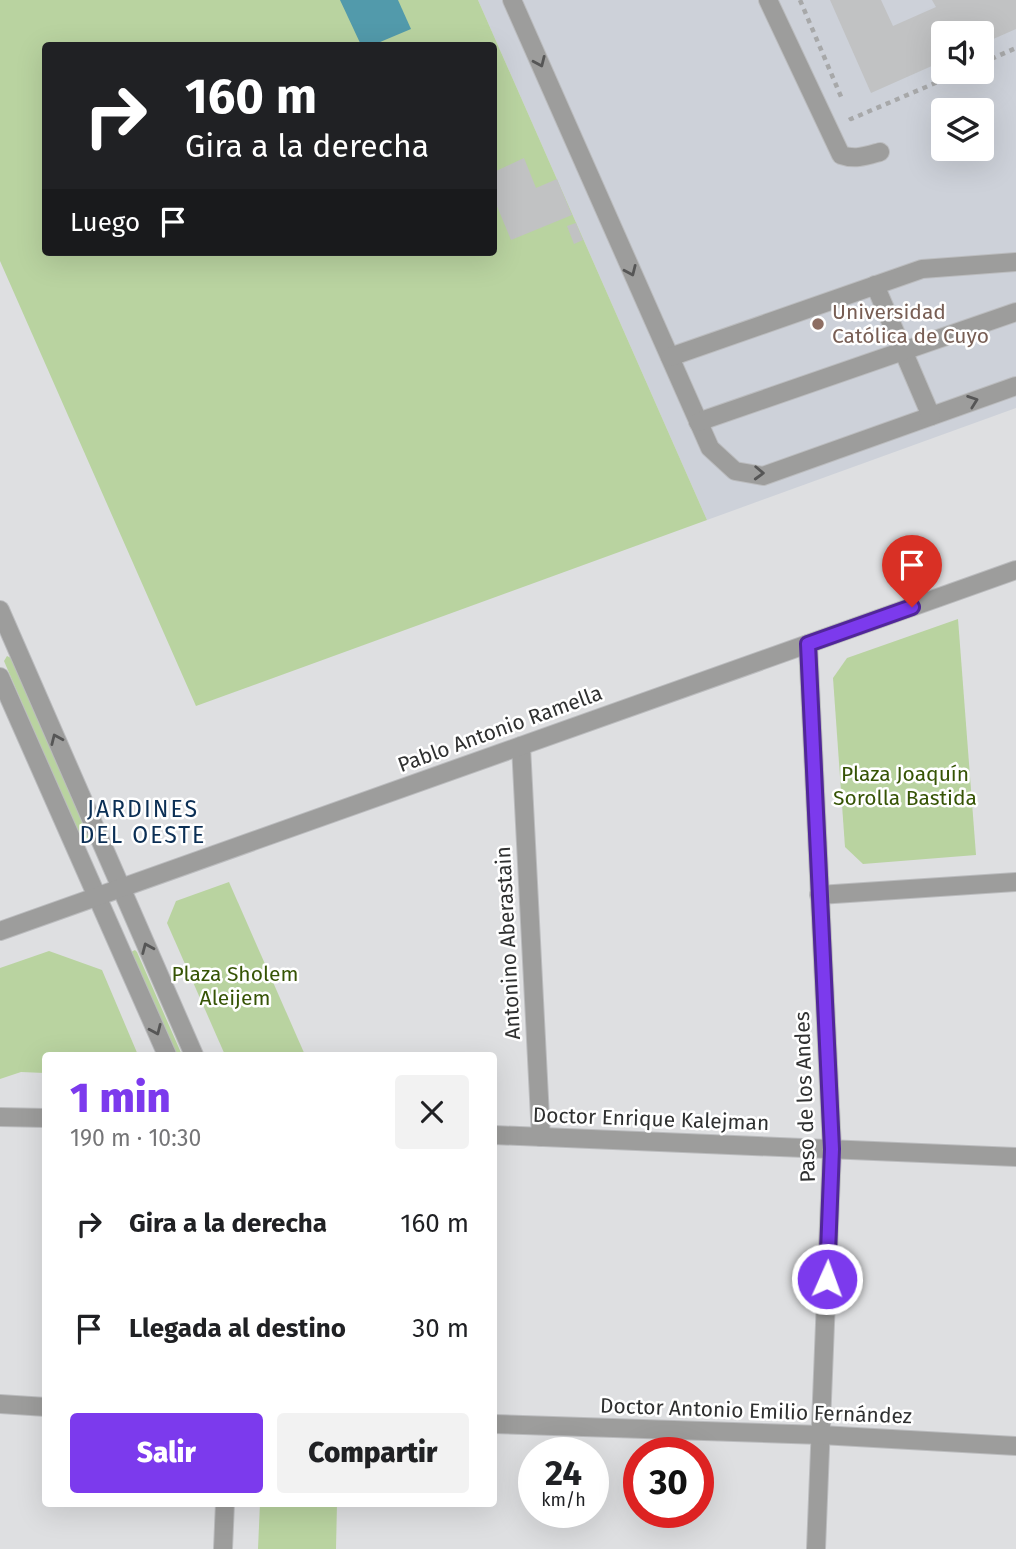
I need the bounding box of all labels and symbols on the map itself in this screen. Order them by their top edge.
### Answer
one-way arrow [532,55,546,68]
one-way arrow [623,263,637,276]
place label: Universidad Católica de Cuyo [832,299,989,349]
marker: Universidad Católica de Cuyo [810,316,826,332]
one-way arrow [967,395,979,409]
one-way arrow [753,466,764,481]
pin [882,535,942,607]
street label: Pablo Antonio Ramella [394,680,606,778]
one-way arrow [50,734,64,746]
park label: Plaza Joaquín Sorolla Bastida [833,761,977,811]
district label: JARDINES DEL OESTE [80,795,206,849]
street label: Antonino Aberastain [490,846,526,1040]
one-way arrow [141,942,155,955]
park label: Plaza Sholem Aleijem [172,961,298,1011]
street label: Paso de los Andes [789,1011,821,1183]
one-way arrow [148,1023,162,1036]
street label: Doctor Enrique Kalejman [532,1102,770,1136]
position arrow [790,1242,864,1316]
street label: Doctor Antonio Emilio Fernández [600,1393,912,1429]
speed limit sign: 30 [623,1437,714,1528]

